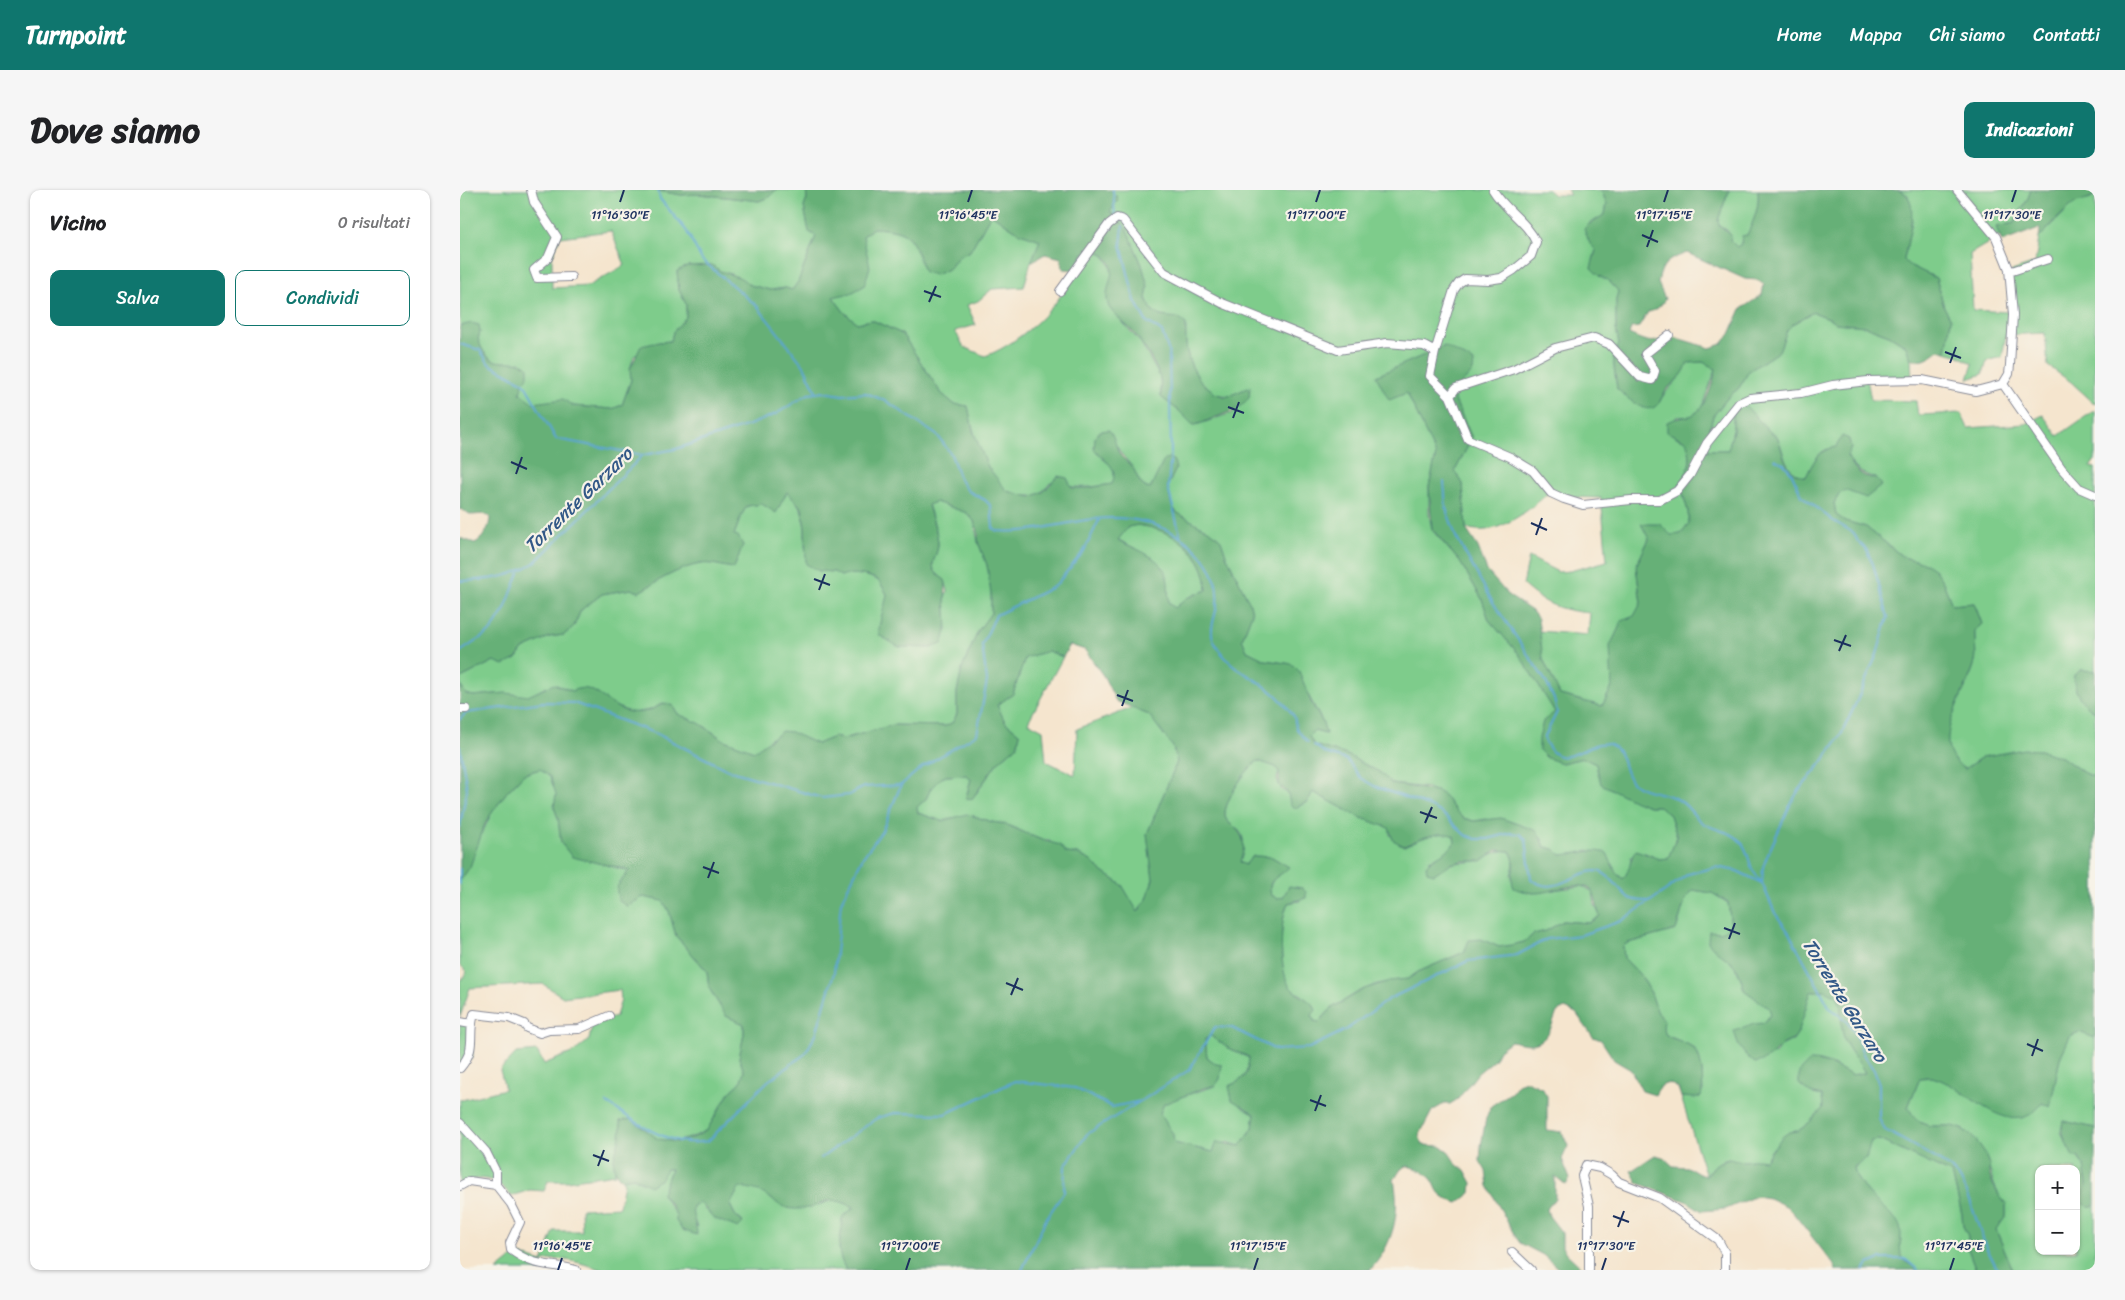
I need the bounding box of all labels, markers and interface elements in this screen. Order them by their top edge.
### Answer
text: Turnpoint [25,14,127,56]
text: Home [1777,19,1822,51]
text: Mappa [1850,19,1902,51]
text: Chi siamo [1930,19,2005,51]
text: Contatti [2033,19,2100,51]
text: Dove siamo [30,99,200,161]
button: Indicazioni [1964,102,2095,158]
text: Vicino [50,204,106,242]
text: 11°16'30"E [591,204,650,226]
text: 11°16'45"E [939,204,999,226]
text: 11°17'00"E [1287,204,1347,226]
text: 11°17'15"E [1636,204,1693,226]
text: 11°17'30"E [1983,204,2042,226]
text: 0 risultati [338,208,410,237]
button: Salva [50,270,225,326]
button: Condividi [235,270,410,326]
water label: Torrente Garzaro [516,438,641,561]
water label: Torrente Garzaro [1794,931,1897,1070]
map controls [2035,1165,2080,1255]
button: + [2035,1165,2080,1210]
button: − [2035,1210,2080,1255]
text: 11°16'45"E [533,1235,593,1257]
text: 11°17'00"E [881,1235,941,1257]
text: 11°17'15"E [1230,1235,1287,1257]
text: 11°17'30"E [1577,1235,1636,1257]
text: 11°17'45"E [1925,1235,1985,1257]

